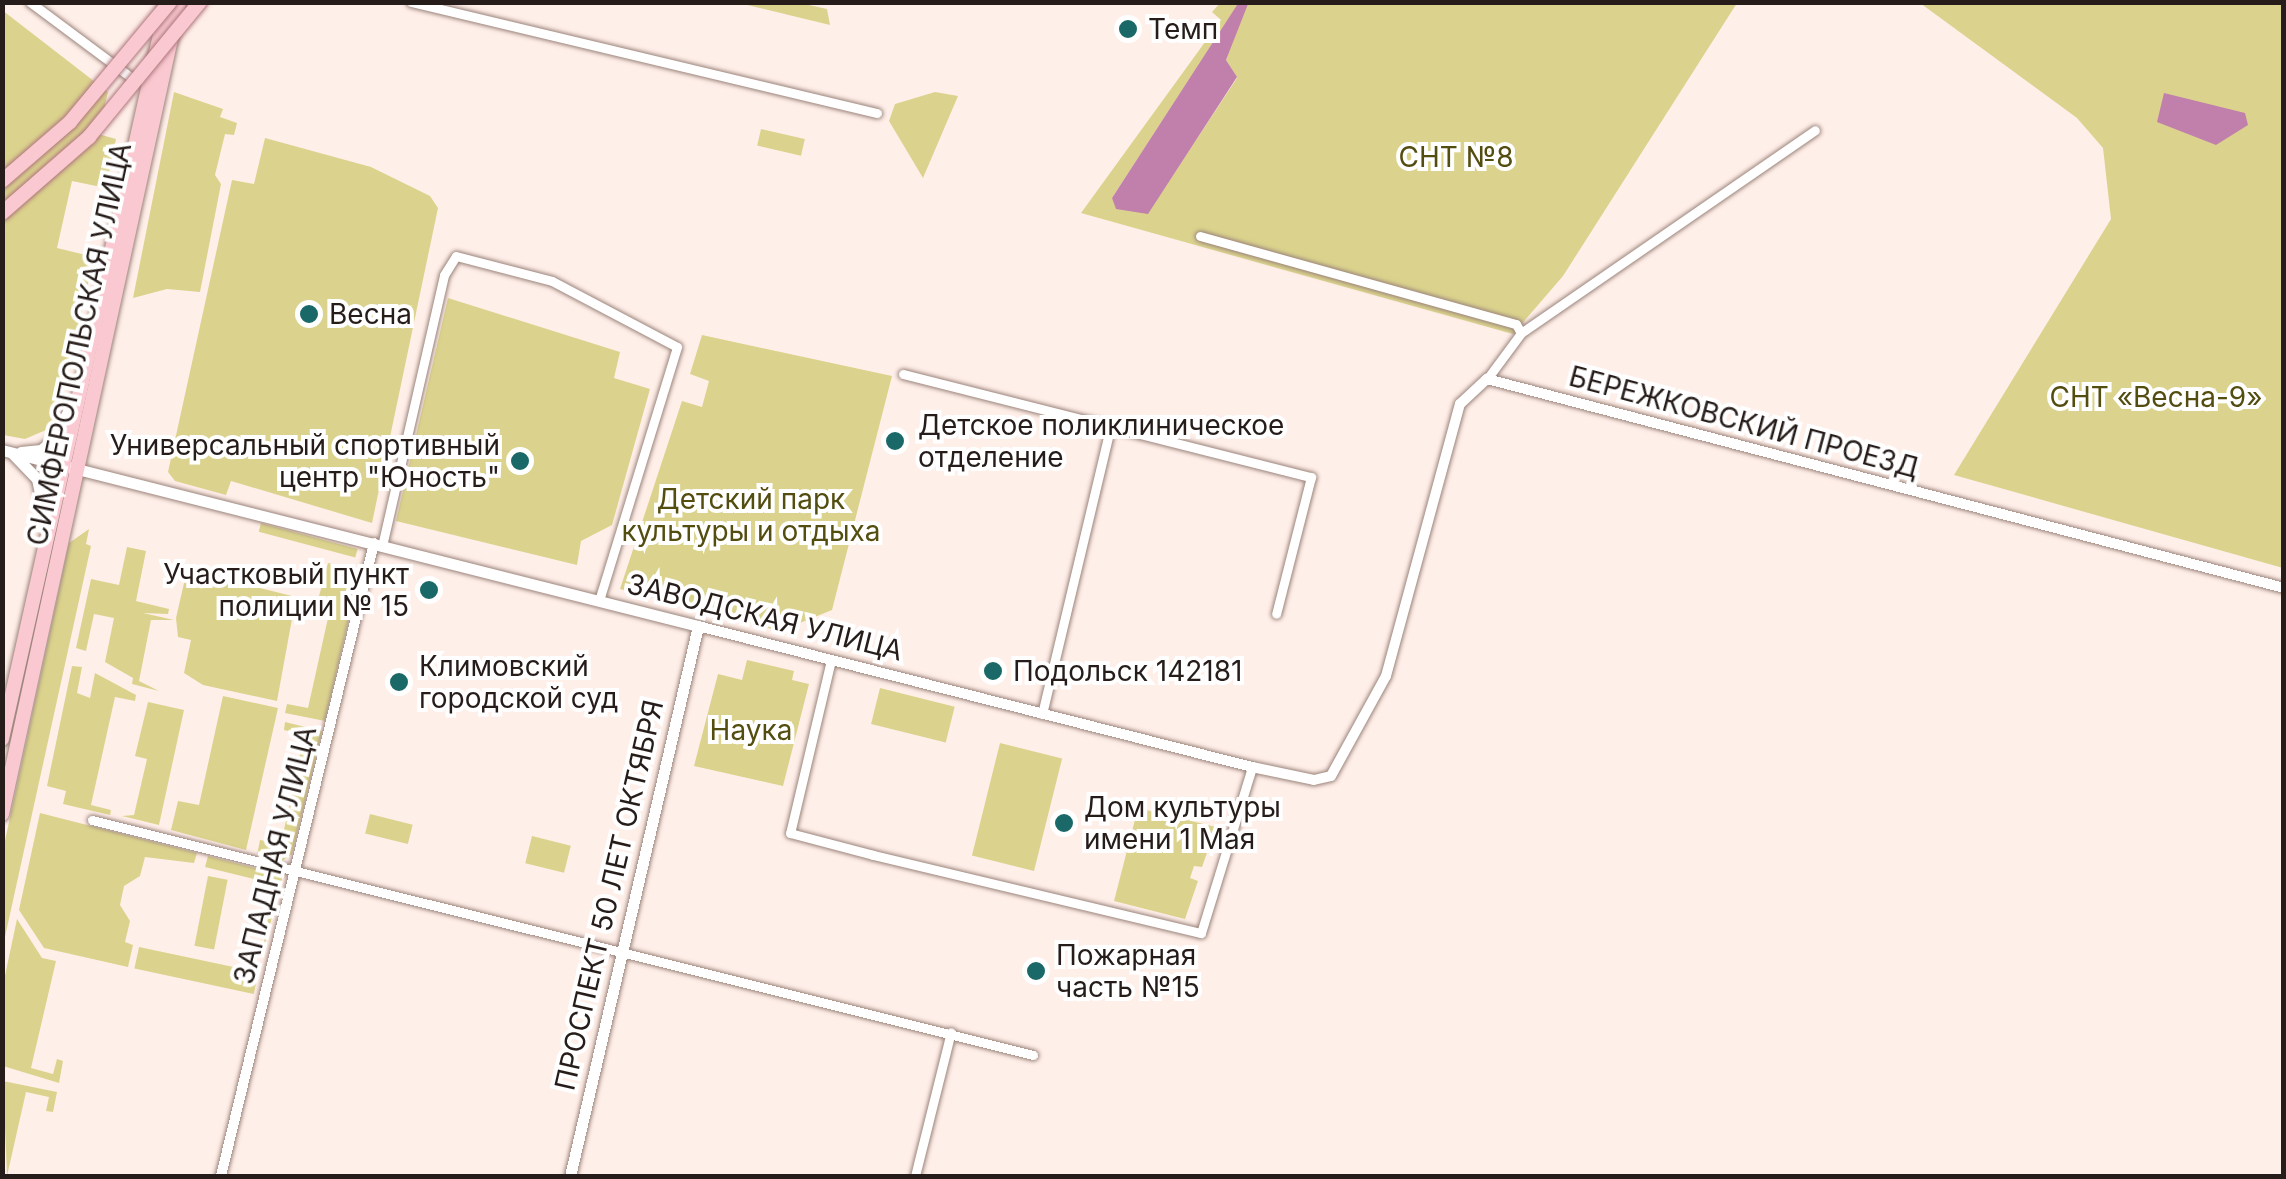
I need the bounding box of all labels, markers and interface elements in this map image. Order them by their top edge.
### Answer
place label: Темп [1148,12,1218,46]
marker: Темп [1117,18,1139,40]
street label: СИМФЕРОПОЛЬСКАЯ УЛИЦА [20,139,138,549]
park label: СНТ №8 [1398,140,1514,174]
place label: Весна [329,297,412,331]
marker: Весна [298,303,320,325]
street label: БЕРЕЖКОВСКИЙ ПРОЕЗД [1565,359,1923,485]
park label: СНТ «Весна-9» [2050,380,2262,414]
place label: Детское поликлиническое отделение [918,408,1284,474]
place label: Универсальный спортивный центр "Юность" [110,428,500,494]
marker: Детское поликлиническое отделение [882,428,908,454]
marker: Универсальный спортивный центр "Юность" [509,450,531,472]
park label: Детский парк культуры и отдыха [621,482,881,548]
place label: Участковый пункт полиции № 15 [163,557,409,623]
street label: ЗАВОДСКАЯ УЛИЦА [624,566,906,668]
marker: Участковый пункт полиции № 15 [418,579,440,601]
place label: Климовский городской суд [419,649,618,715]
place label: Подольск 142181 [1013,654,1242,688]
marker: Подольск 142181 [982,660,1004,682]
marker: Климовский городской суд [388,671,410,693]
street label: ПРОСПЕКТ 50 ЛЕТ ОКТЯБРЯ [548,697,670,1093]
park label: Наука [710,713,792,747]
street label: ЗАПАДНАЯ УЛИЦА [227,722,323,988]
place label: Дом культуры имени 1 Мая [1084,790,1281,856]
marker: Дом культуры имени 1 Мая [1053,812,1075,834]
place label: Пожарная часть №15 [1056,938,1200,1004]
marker: Пожарная часть №15 [1025,960,1047,982]

